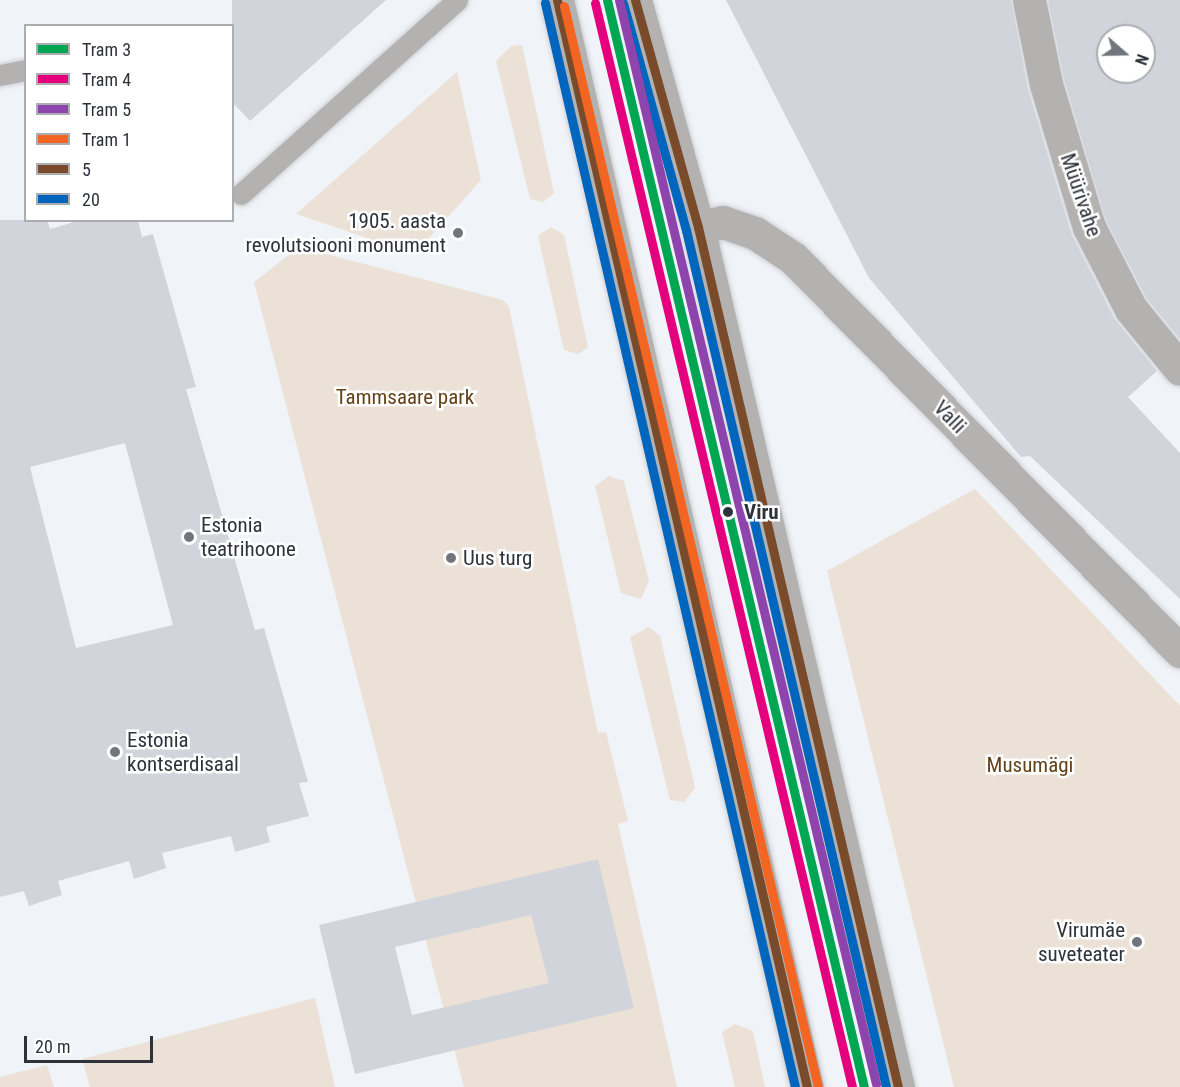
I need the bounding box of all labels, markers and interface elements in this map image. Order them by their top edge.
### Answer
legend [24,24,234,222]
north arrow [1096,24,1156,84]
text: Tram 3 [82,39,131,60]
text: N [1131,52,1152,67]
text: Tram 4 [82,69,131,90]
text: Tram 5 [82,99,131,120]
text: Tram 1 [82,129,131,150]
street label: Müürivahe [1055,150,1107,240]
text: 5 [82,159,91,180]
text: 20 [82,189,100,210]
place label: 1905. aasta revolutsiooni monument [246,208,446,258]
marker: 1905. aasta revolutsiooni monument [451,226,465,240]
park label: Tammsaare park [336,384,474,410]
street label: Valli [928,395,972,439]
place label: Viru [744,499,779,525]
marker: Viru [717,501,739,523]
place label: Estonia teatrihoone [201,512,296,562]
marker: Estonia teatrihoone [182,530,196,544]
place label: Uus turg [463,545,532,571]
marker: Uus turg [444,551,458,565]
place label: Estonia kontserdisaal [127,727,239,777]
marker: Estonia kontserdisaal [108,745,122,759]
park label: Musumägi [987,752,1073,778]
place label: Virumäe suveteater [1038,917,1125,967]
marker: Virumäe suveteater [1130,935,1144,949]
scale bar [27,1024,156,1062]
text: 20 m [35,1036,70,1057]

